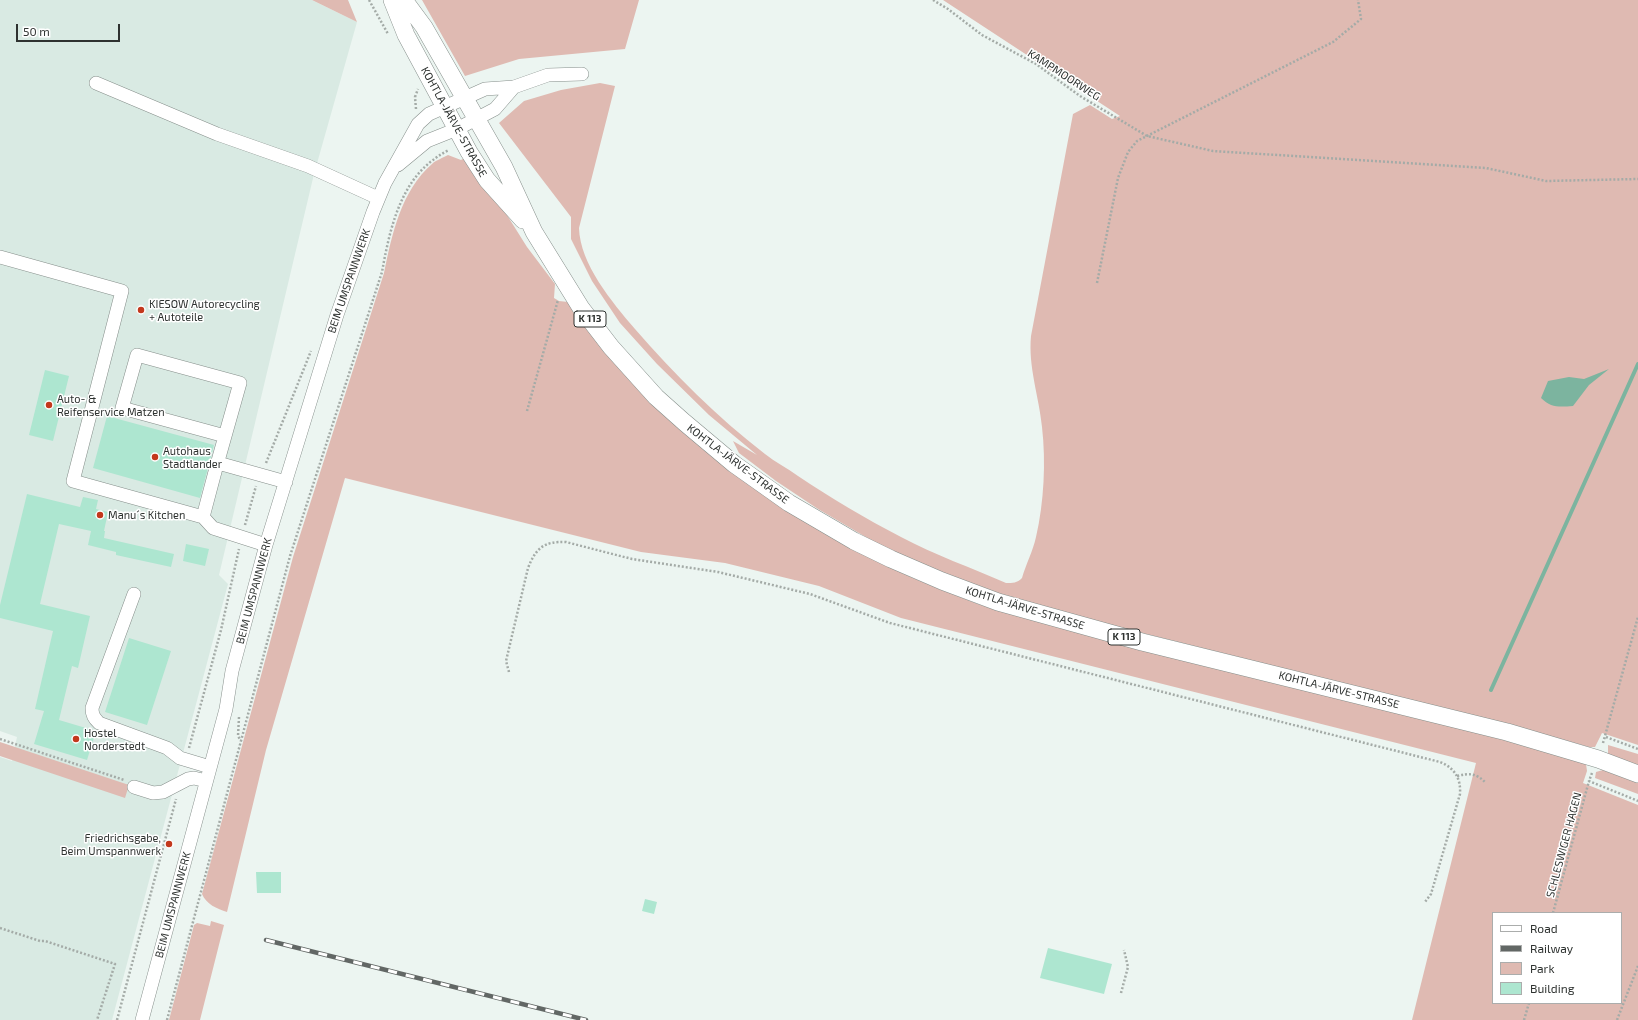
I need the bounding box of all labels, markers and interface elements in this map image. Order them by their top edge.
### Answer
scale bar [18,16,122,42]
text: 50 m [23,24,50,38]
street label: KAMPMOORWEG [1025,47,1103,103]
street label: KOHTLA-JÄRVE-STRASSE [418,65,490,179]
street label: BEIM UMSPANNWERK [325,227,373,335]
place label: KIESOW Autorecycling + Autoteile [149,297,260,323]
marker: KIESOW Autorecycling + Autoteile [136,305,146,315]
road number: K 113 [574,311,606,327]
place label: Auto- & Reifenservice Matzen [57,392,165,418]
marker: Auto- & Reifenservice Matzen [44,400,54,410]
street label: KOHTLA-JÄRVE-STRASSE [685,421,791,507]
place label: Autohaus Stadtlander [163,444,222,470]
marker: Autohaus Stadtlander [150,452,160,462]
place label: Manu´s Kitchen [108,508,185,522]
marker: Manu´s Kitchen [95,510,105,520]
street label: BEIM UMSPANNWERK [233,536,275,646]
street label: KOHTLA-JÄRVE-STRASSE [964,584,1086,632]
road number: K 113 [1108,629,1140,645]
street label: KOHTLA-JÄRVE-STRASSE [1277,669,1401,711]
place label: Hostel Norderstedt [84,726,145,752]
marker: Hostel Norderstedt [71,734,81,744]
street label: SCHLESWIGER HAGEN [1544,791,1584,899]
place label: Friedrichsgabe, Beim Umspannwerk [61,831,161,857]
marker: Friedrichsgabe, Beim Umspannwerk [164,839,174,849]
street label: BEIM UMSPANNWERK [152,850,194,960]
legend [1492,912,1622,1004]
text: Road [1530,921,1558,935]
text: Railway [1530,941,1573,955]
text: Park [1530,961,1555,975]
text: Building [1530,981,1574,995]

